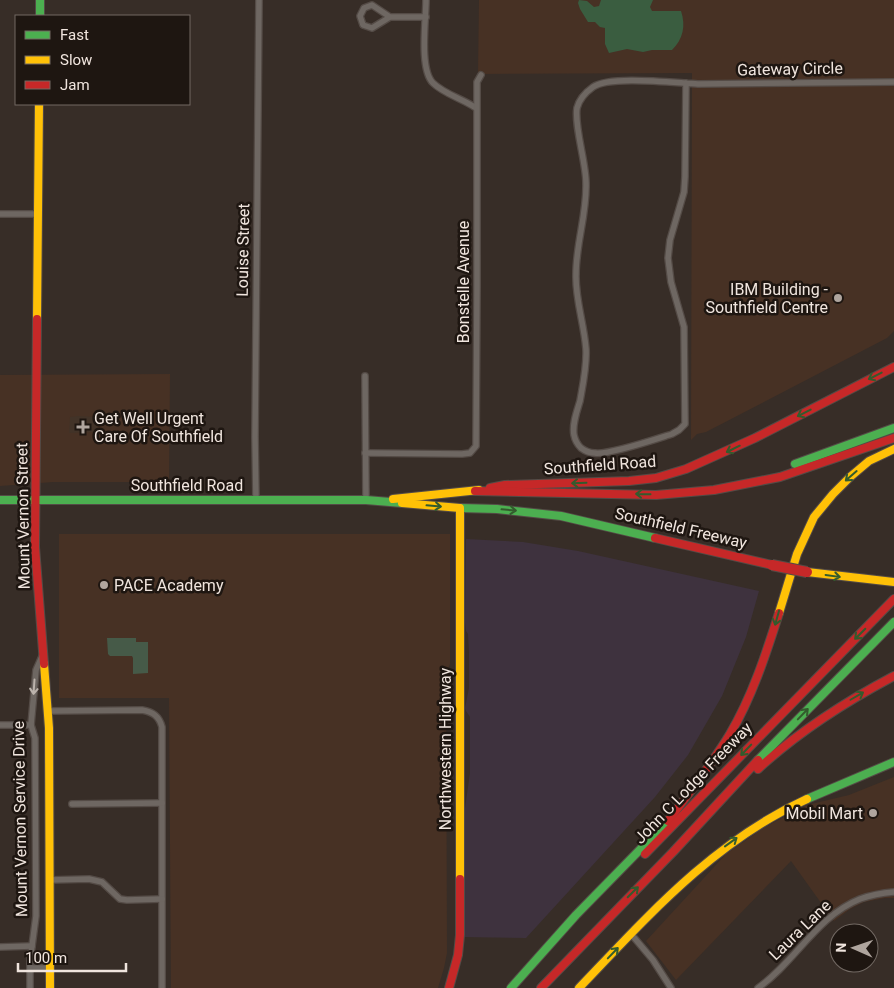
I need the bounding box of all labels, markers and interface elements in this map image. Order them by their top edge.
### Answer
legend [15,15,190,105]
text: Fast [60,26,89,44]
text: Slow [60,51,92,69]
street label: Gateway Circle [737,59,843,79]
text: Jam [60,76,90,94]
street label: Louise Street [233,203,253,297]
street label: Bonstelle Avenue [454,221,473,343]
place label: IBM Building - Southfield Centre [706,280,829,317]
marker: IBM Building - Southfield Centre [832,292,844,304]
one-way arrow [868,371,883,381]
place label: Get Well Urgent Care Of Southfield [94,409,223,446]
one-way arrow [797,409,812,418]
marker: Get Well Urgent Care Of Southfield [76,420,90,434]
street label: Mount Vernon Street [12,443,34,589]
one-way arrow [726,444,741,454]
street label: Southfield Road [543,452,657,478]
one-way arrow [844,471,857,482]
street label: Southfield Road [131,476,243,495]
one-way arrow [571,478,587,488]
one-way arrow [636,490,652,499]
one-way arrow [426,501,442,511]
street label: Southfield Freeway [613,504,749,553]
one-way arrow [501,505,517,515]
one-way arrow [825,571,841,581]
place label: PACE Academy [114,576,224,595]
marker: PACE Academy [98,579,110,591]
one-way arrow [772,609,781,625]
one-way arrow [854,628,866,640]
street label: Northwestern Highway [436,667,455,830]
one-way arrow [30,679,39,695]
one-way arrow [849,691,864,701]
one-way arrow [797,708,809,721]
street label: John C Lodge Freeway [630,718,756,848]
street label: Mount Vernon Service Drive [9,721,31,917]
one-way arrow [740,744,752,757]
place label: Mobil Mart [785,804,863,823]
marker: Mobil Mart [867,807,879,819]
one-way arrow [724,837,738,847]
one-way arrow [627,886,639,898]
street label: Laura Lane [765,896,835,964]
north arrow [829,923,879,973]
scale bar [18,940,125,972]
text: N [833,942,849,953]
one-way arrow [607,947,619,959]
text: 100 m [25,949,67,967]

